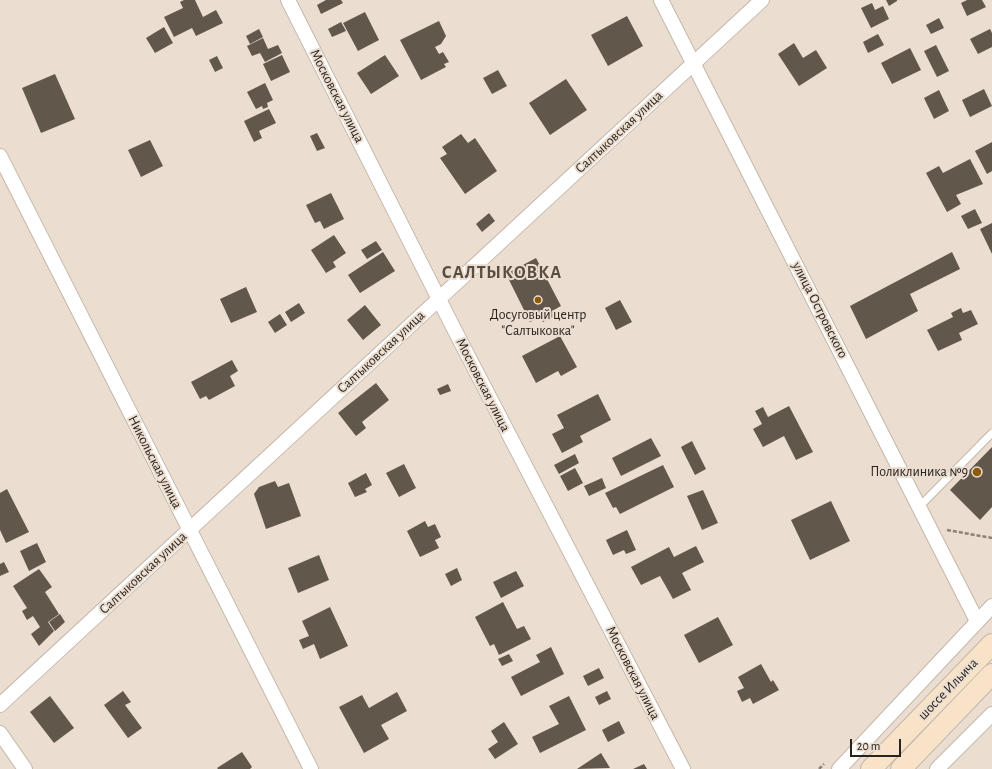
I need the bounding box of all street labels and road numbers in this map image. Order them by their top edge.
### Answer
street label: Московская улица [306,46,368,146]
street label: Салтыковская улица [572,87,666,177]
street label: улица Островского [789,259,851,361]
street label: Салтыковская улица [334,307,428,397]
street label: Московская улица [452,335,514,435]
street label: Никольская улица [124,413,186,511]
street label: Салтыковская улица [96,528,190,618]
street label: Московская улица [602,623,664,723]
street label: шоссе Ильича [914,655,982,723]

